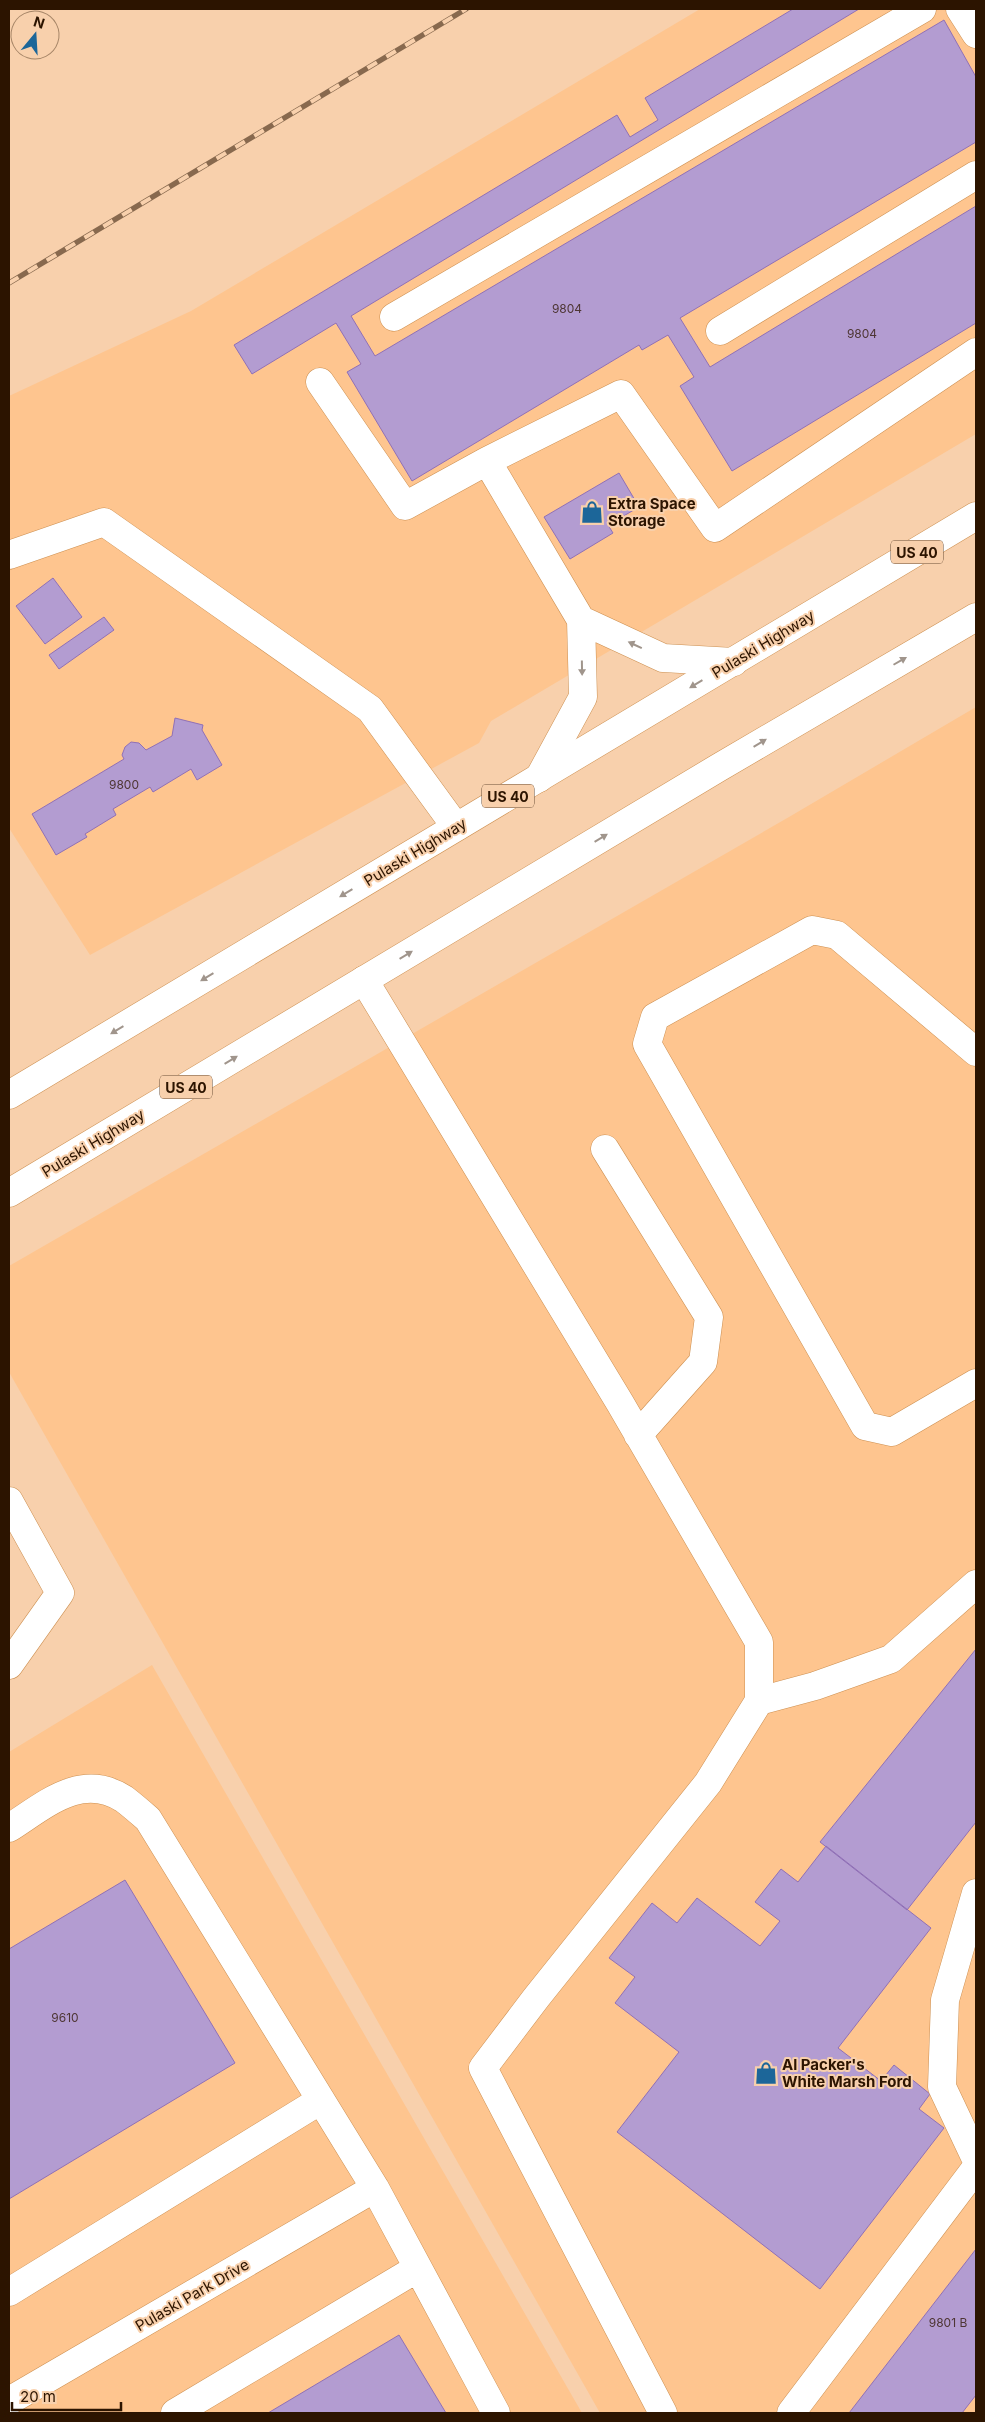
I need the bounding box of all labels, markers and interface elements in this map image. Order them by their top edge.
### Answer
north arrow [10,10,60,60]
text: N [31,12,47,32]
house number: 9804 [552,301,582,316]
house number: 9804 [847,326,877,341]
place label: Extra Space Storage [608,494,696,530]
shop icon: Extra Space Storage [579,499,605,525]
road number: US 40 [891,540,943,564]
street label: Pulaski Highway [708,606,818,682]
one-way arrow [628,641,643,650]
one-way arrow [893,656,906,665]
one-way arrow [578,661,586,677]
one-way arrow [689,680,702,689]
one-way arrow [753,739,766,748]
house number: 9800 [109,777,139,792]
road number: US 40 [482,784,534,808]
street label: Pulaski Highway [360,814,470,890]
one-way arrow [595,833,608,842]
one-way arrow [339,889,352,898]
one-way arrow [399,951,412,960]
one-way arrow [200,972,213,981]
one-way arrow [111,1026,124,1035]
one-way arrow [224,1056,237,1065]
road number: US 40 [160,1076,212,1098]
street label: Pulaski Highway [38,1105,148,1181]
house number: 9610 [51,2010,79,2025]
place label: Al Packer's White Marsh Ford [782,2055,912,2091]
shop icon: Al Packer's White Marsh Ford [753,2060,779,2086]
street label: Pulaski Park Drive [132,2255,252,2335]
house number: 9801 B [929,2315,967,2330]
scale bar [12,2380,121,2412]
text: 20 m [20,2387,56,2406]

